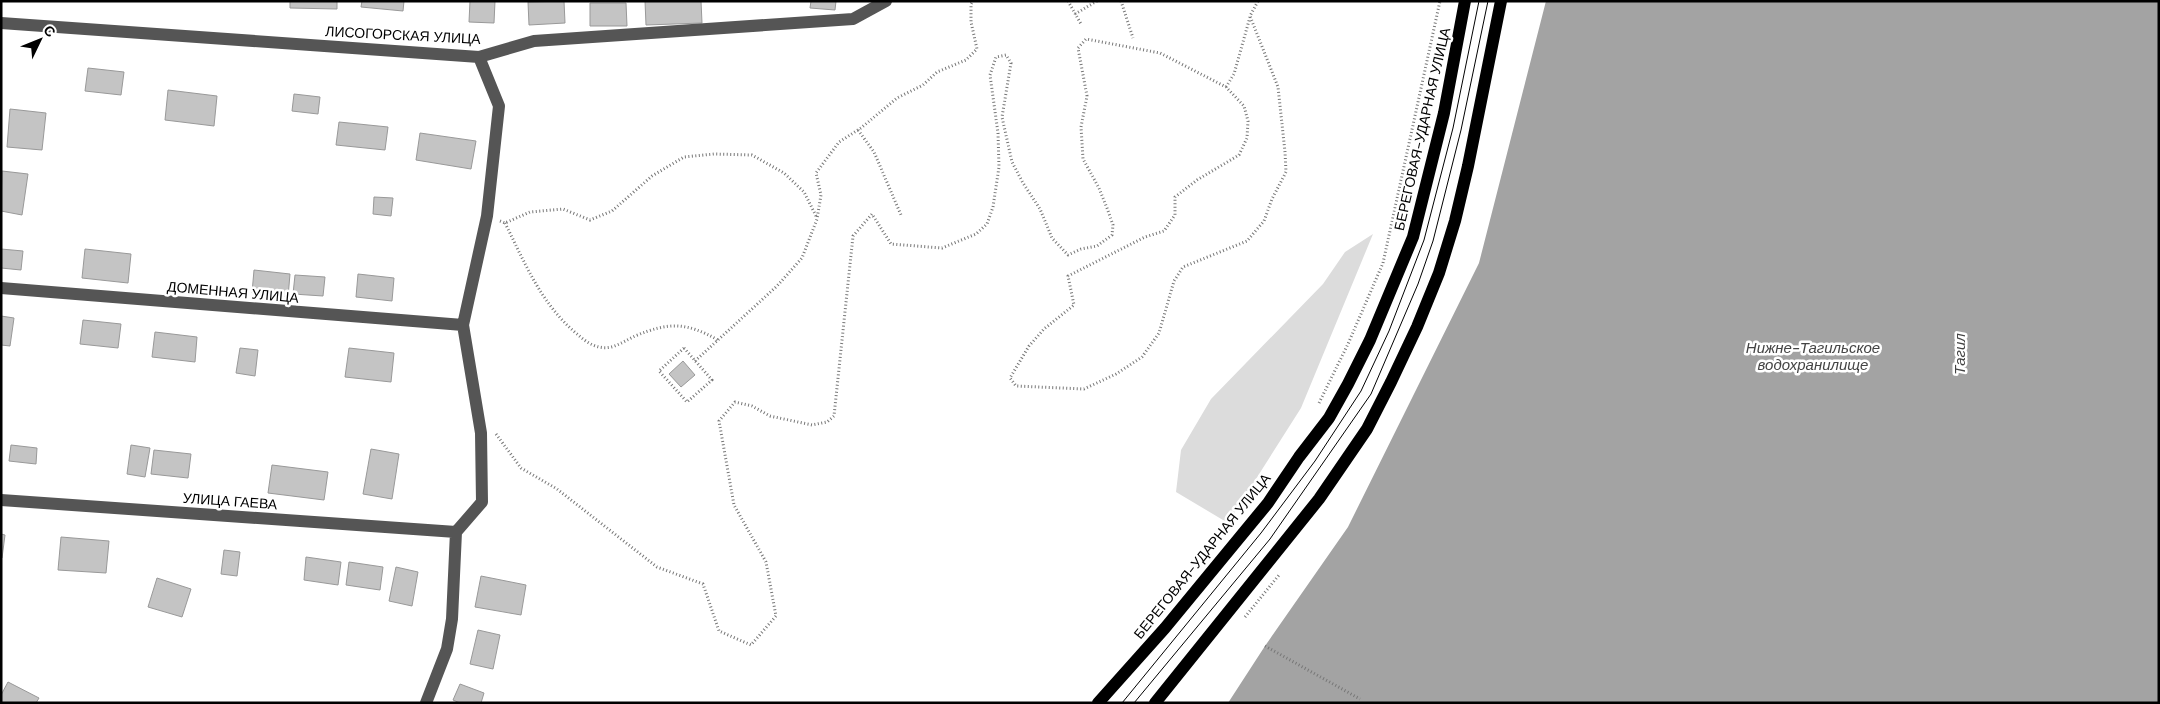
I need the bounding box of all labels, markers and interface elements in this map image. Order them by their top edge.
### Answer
north arrow [15,15,65,65]
text: С [39,21,60,41]
street label: ЛИСОГОРСКАЯ УЛИЦА [325,22,482,48]
street label: БЕРЕГОВАЯ-УДАРНАЯ УЛИЦА [1390,25,1454,232]
street label: ДОМЕННАЯ УЛИЦА [166,277,300,307]
water label: Тагил [1950,333,1970,375]
water label: Нижне-Тагильское водохранилище [1746,338,1880,375]
street label: БЕРЕГОВАЯ-УДАРНАЯ УЛИЦА [1130,469,1275,642]
street label: УЛИЦА ГАЕВА [182,489,278,513]

